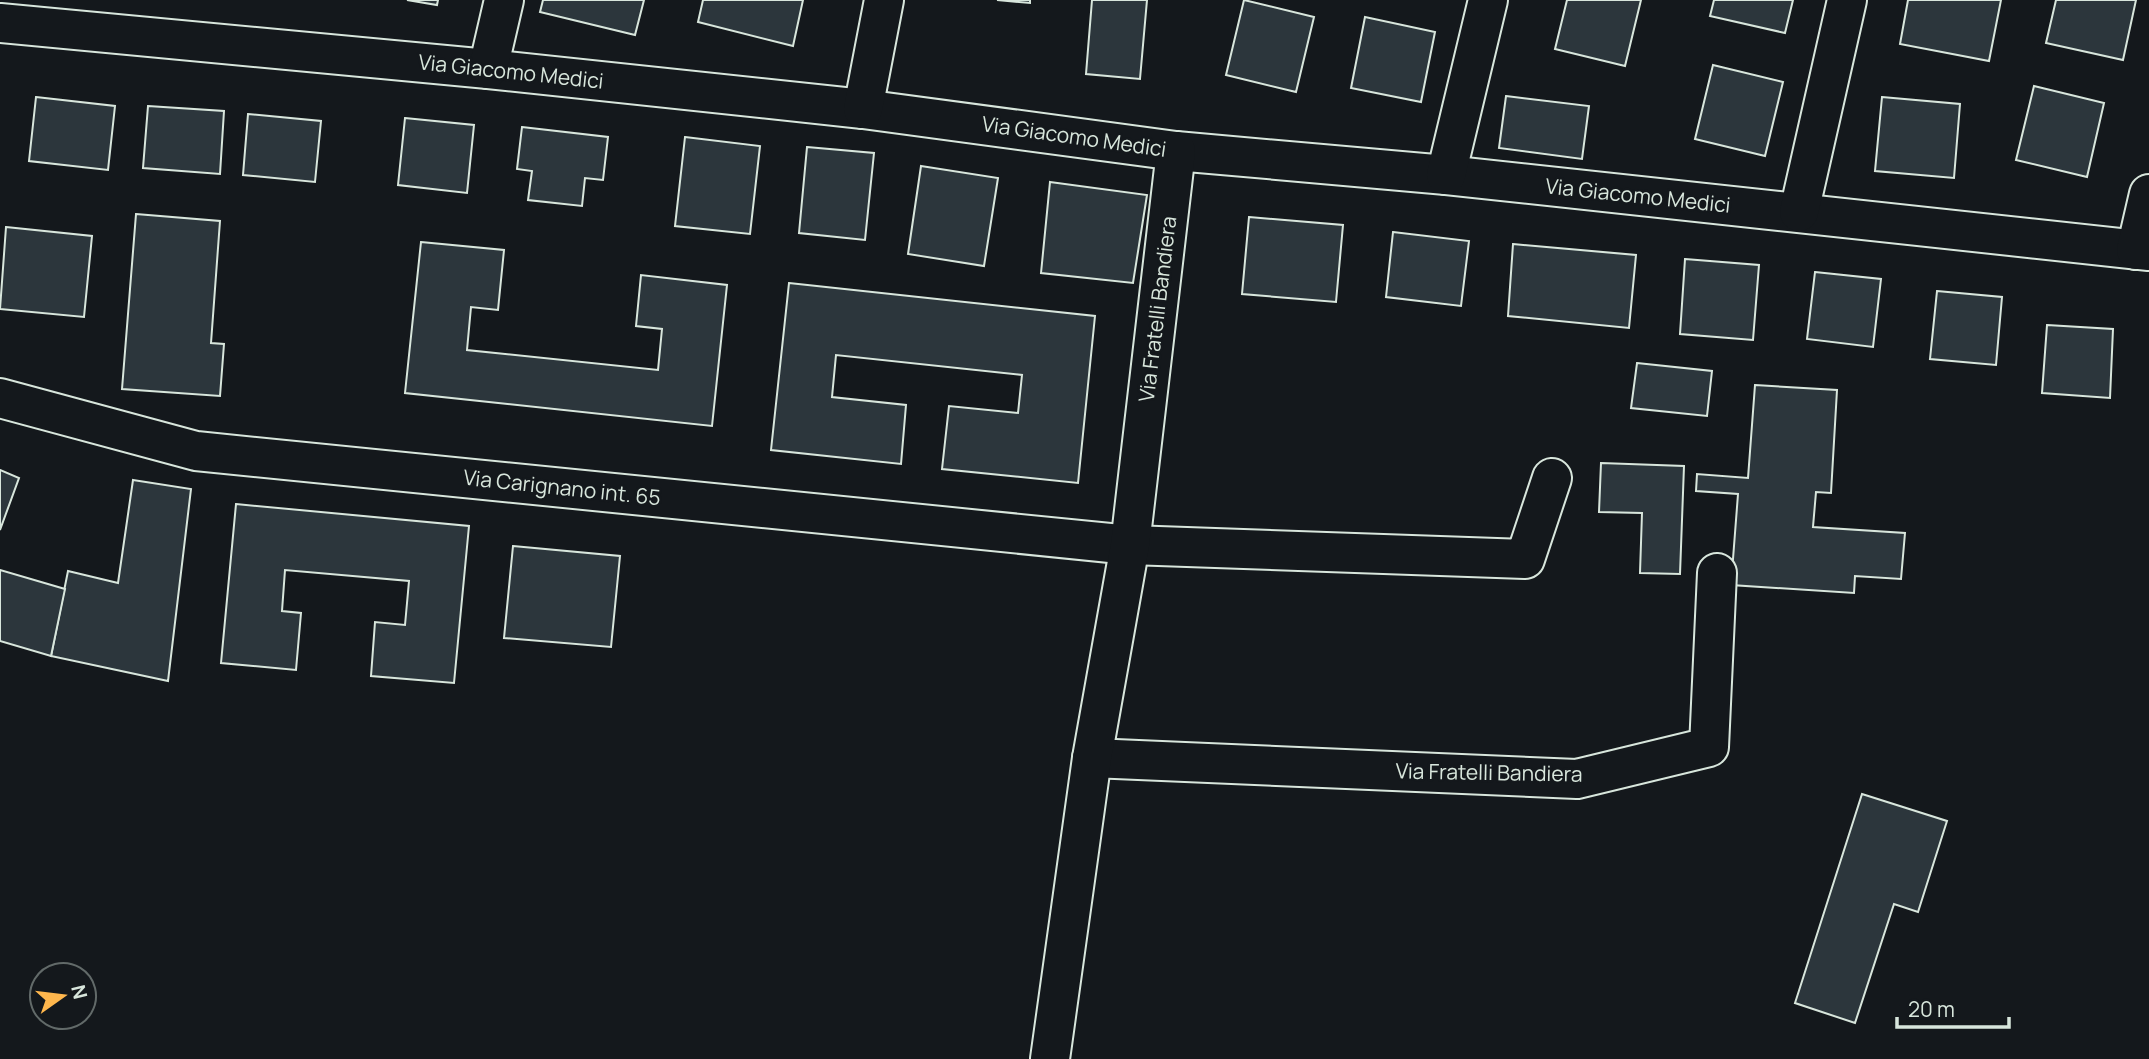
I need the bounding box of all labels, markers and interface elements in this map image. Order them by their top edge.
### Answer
street label: Via Giacomo Medici [417,47,605,95]
street label: Via Giacomo Medici [980,109,1168,163]
street label: Via Giacomo Medici [1544,171,1732,219]
street label: Via Fratelli Bandiera [1132,214,1182,403]
street label: Via Carignano int. 65 [462,463,662,511]
street label: Via Fratelli Bandiera [1395,756,1583,788]
north arrow [28,961,98,1031]
text: N [65,982,94,1002]
scale bar [1897,986,2009,1030]
text: 20 m [1908,995,1955,1023]

